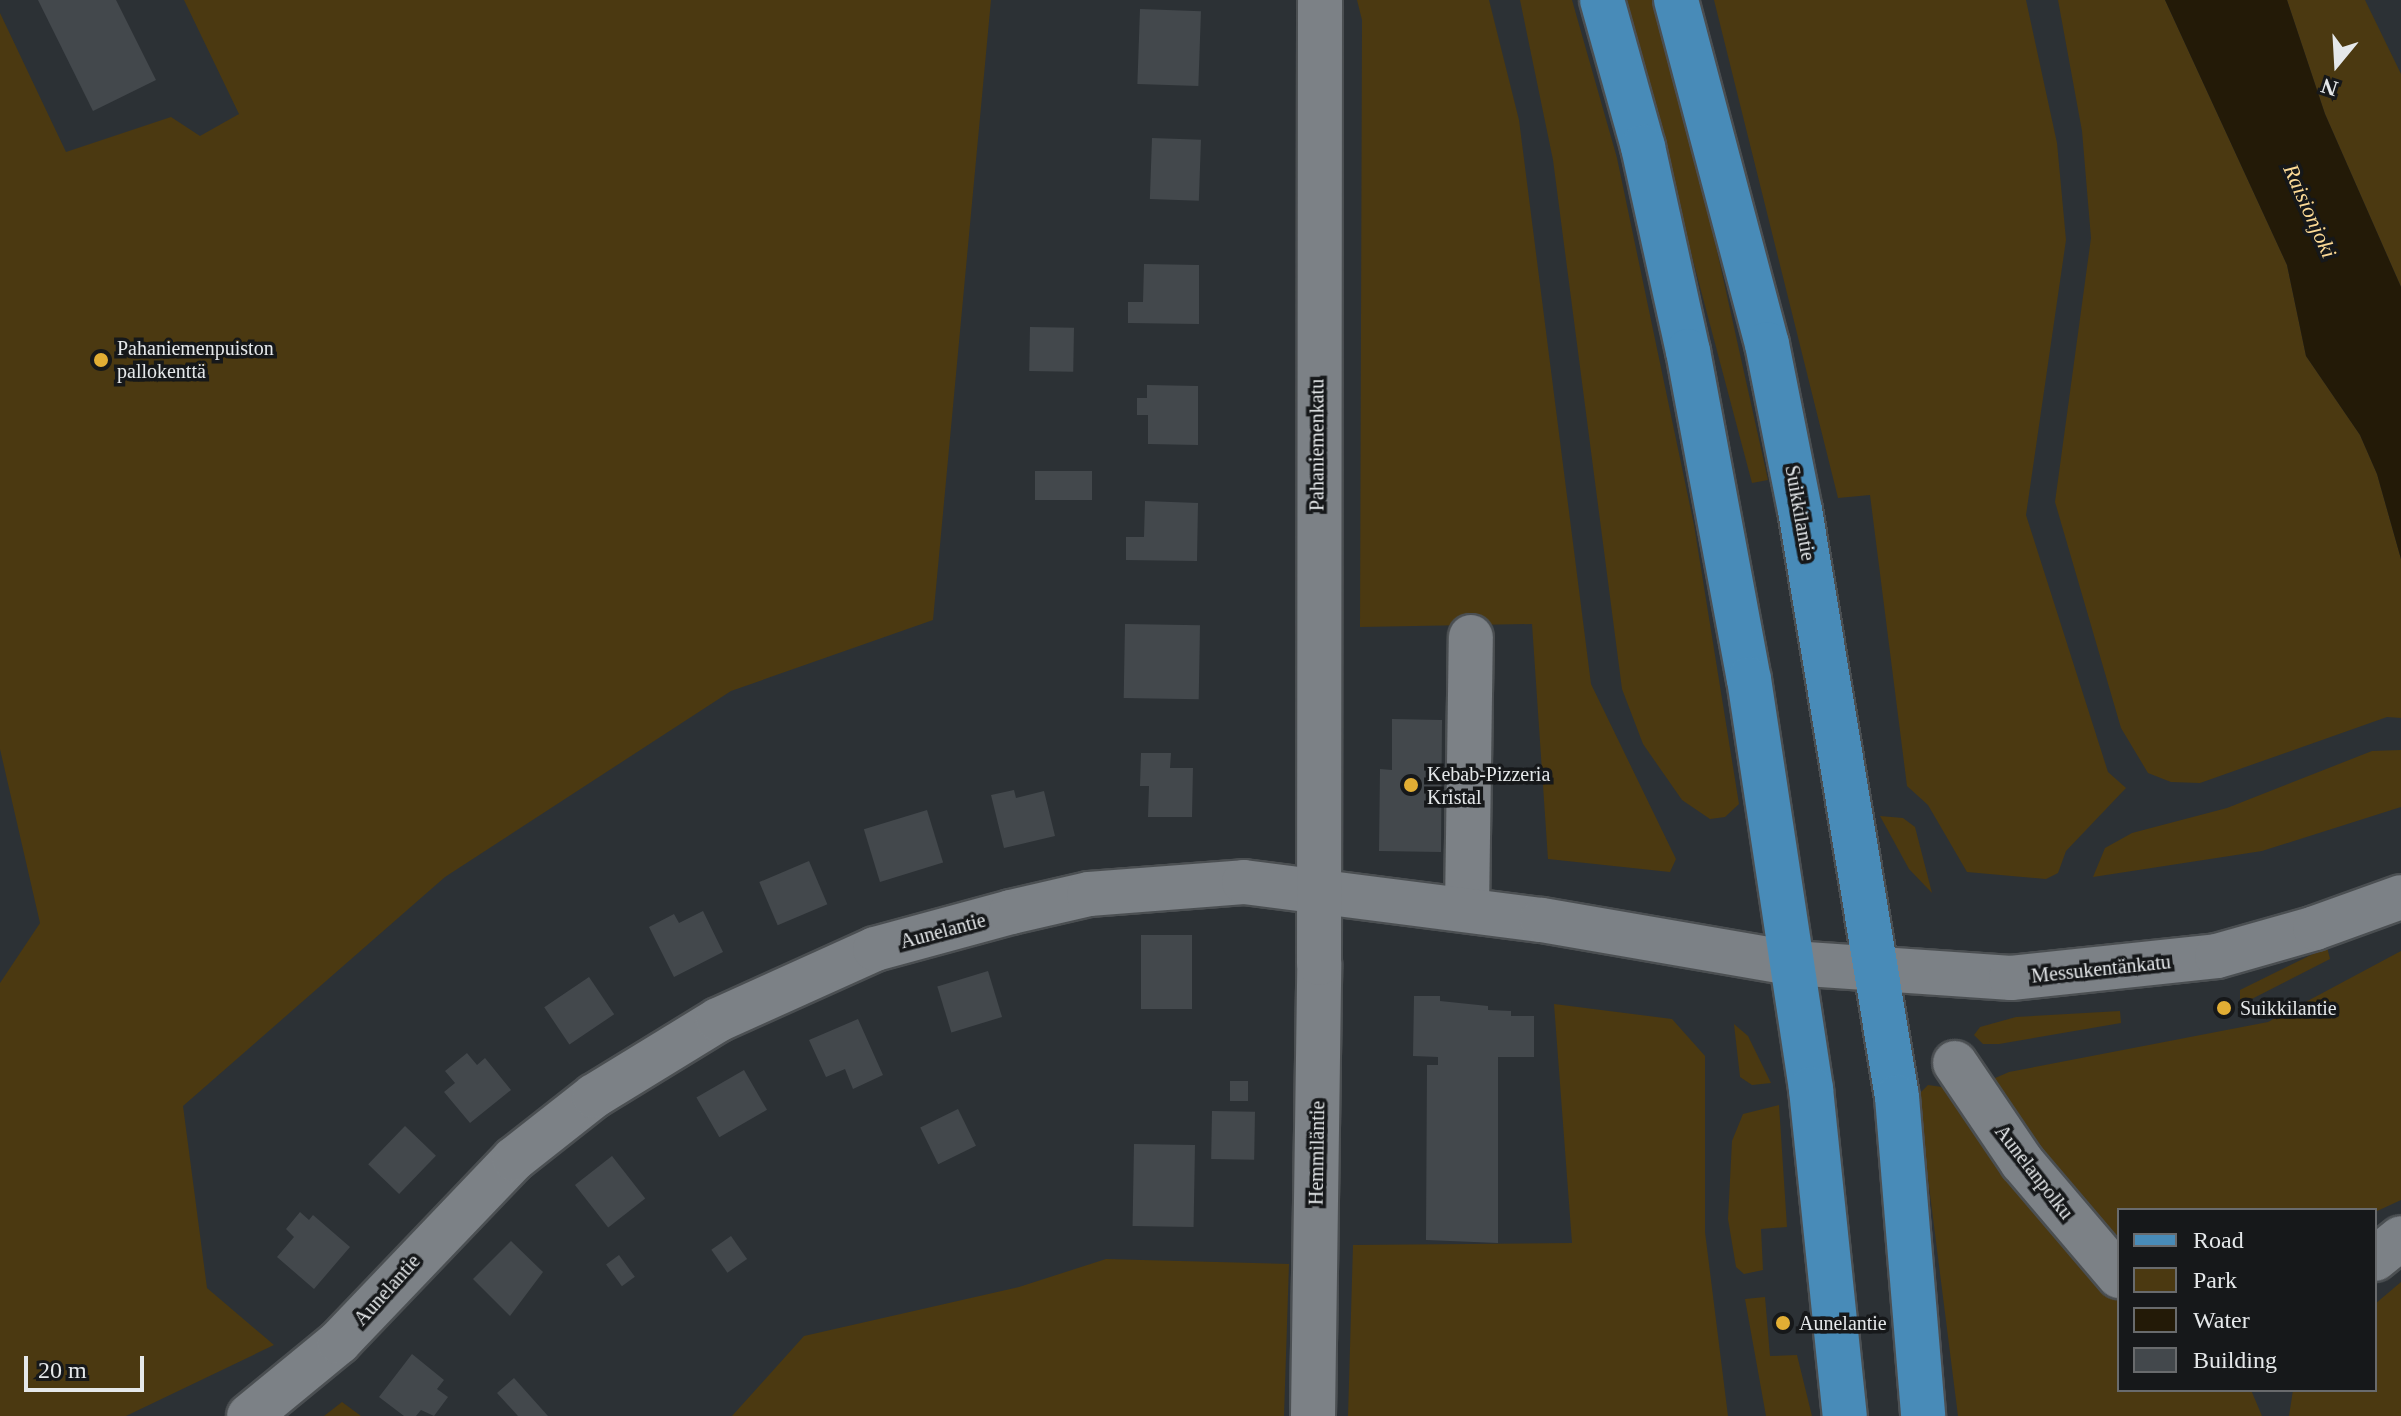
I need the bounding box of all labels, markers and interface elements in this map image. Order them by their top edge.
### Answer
north arrow [2297,24,2377,104]
text: N [2318,73,2341,102]
water label: Raisionjoki [2278,160,2342,262]
place label: Pahaniemenpuiston pallokenttä [117,336,274,383]
marker: Pahaniemenpuiston pallokenttä [92,351,110,369]
street label: Pahaniemenkatu [1305,379,1329,511]
street label: Suikkilantie [1780,463,1820,563]
place label: Kebab-Pizzeria Kristal [1427,762,1550,809]
marker: Kebab-Pizzeria Kristal [1402,776,1420,794]
street label: Aunelantie [898,908,988,954]
street label: Messukentänkatu [2030,950,2172,988]
place label: Suikkilantie [2240,996,2337,1020]
marker: Suikkilantie [2215,999,2233,1017]
street label: Hemmiläntie [1304,1101,1330,1205]
street label: Aunelanpolku [1990,1120,2078,1224]
legend [2117,1208,2377,1392]
text: Road [2193,1227,2244,1253]
street label: Aunelantie [349,1249,425,1331]
text: Park [2193,1267,2237,1293]
text: Water [2193,1307,2250,1333]
place label: Aunelantie [1799,1311,1887,1335]
marker: Aunelantie [1774,1314,1792,1332]
scale bar [28,1340,148,1390]
text: Building [2193,1347,2277,1373]
text: 20 m [38,1357,87,1383]

